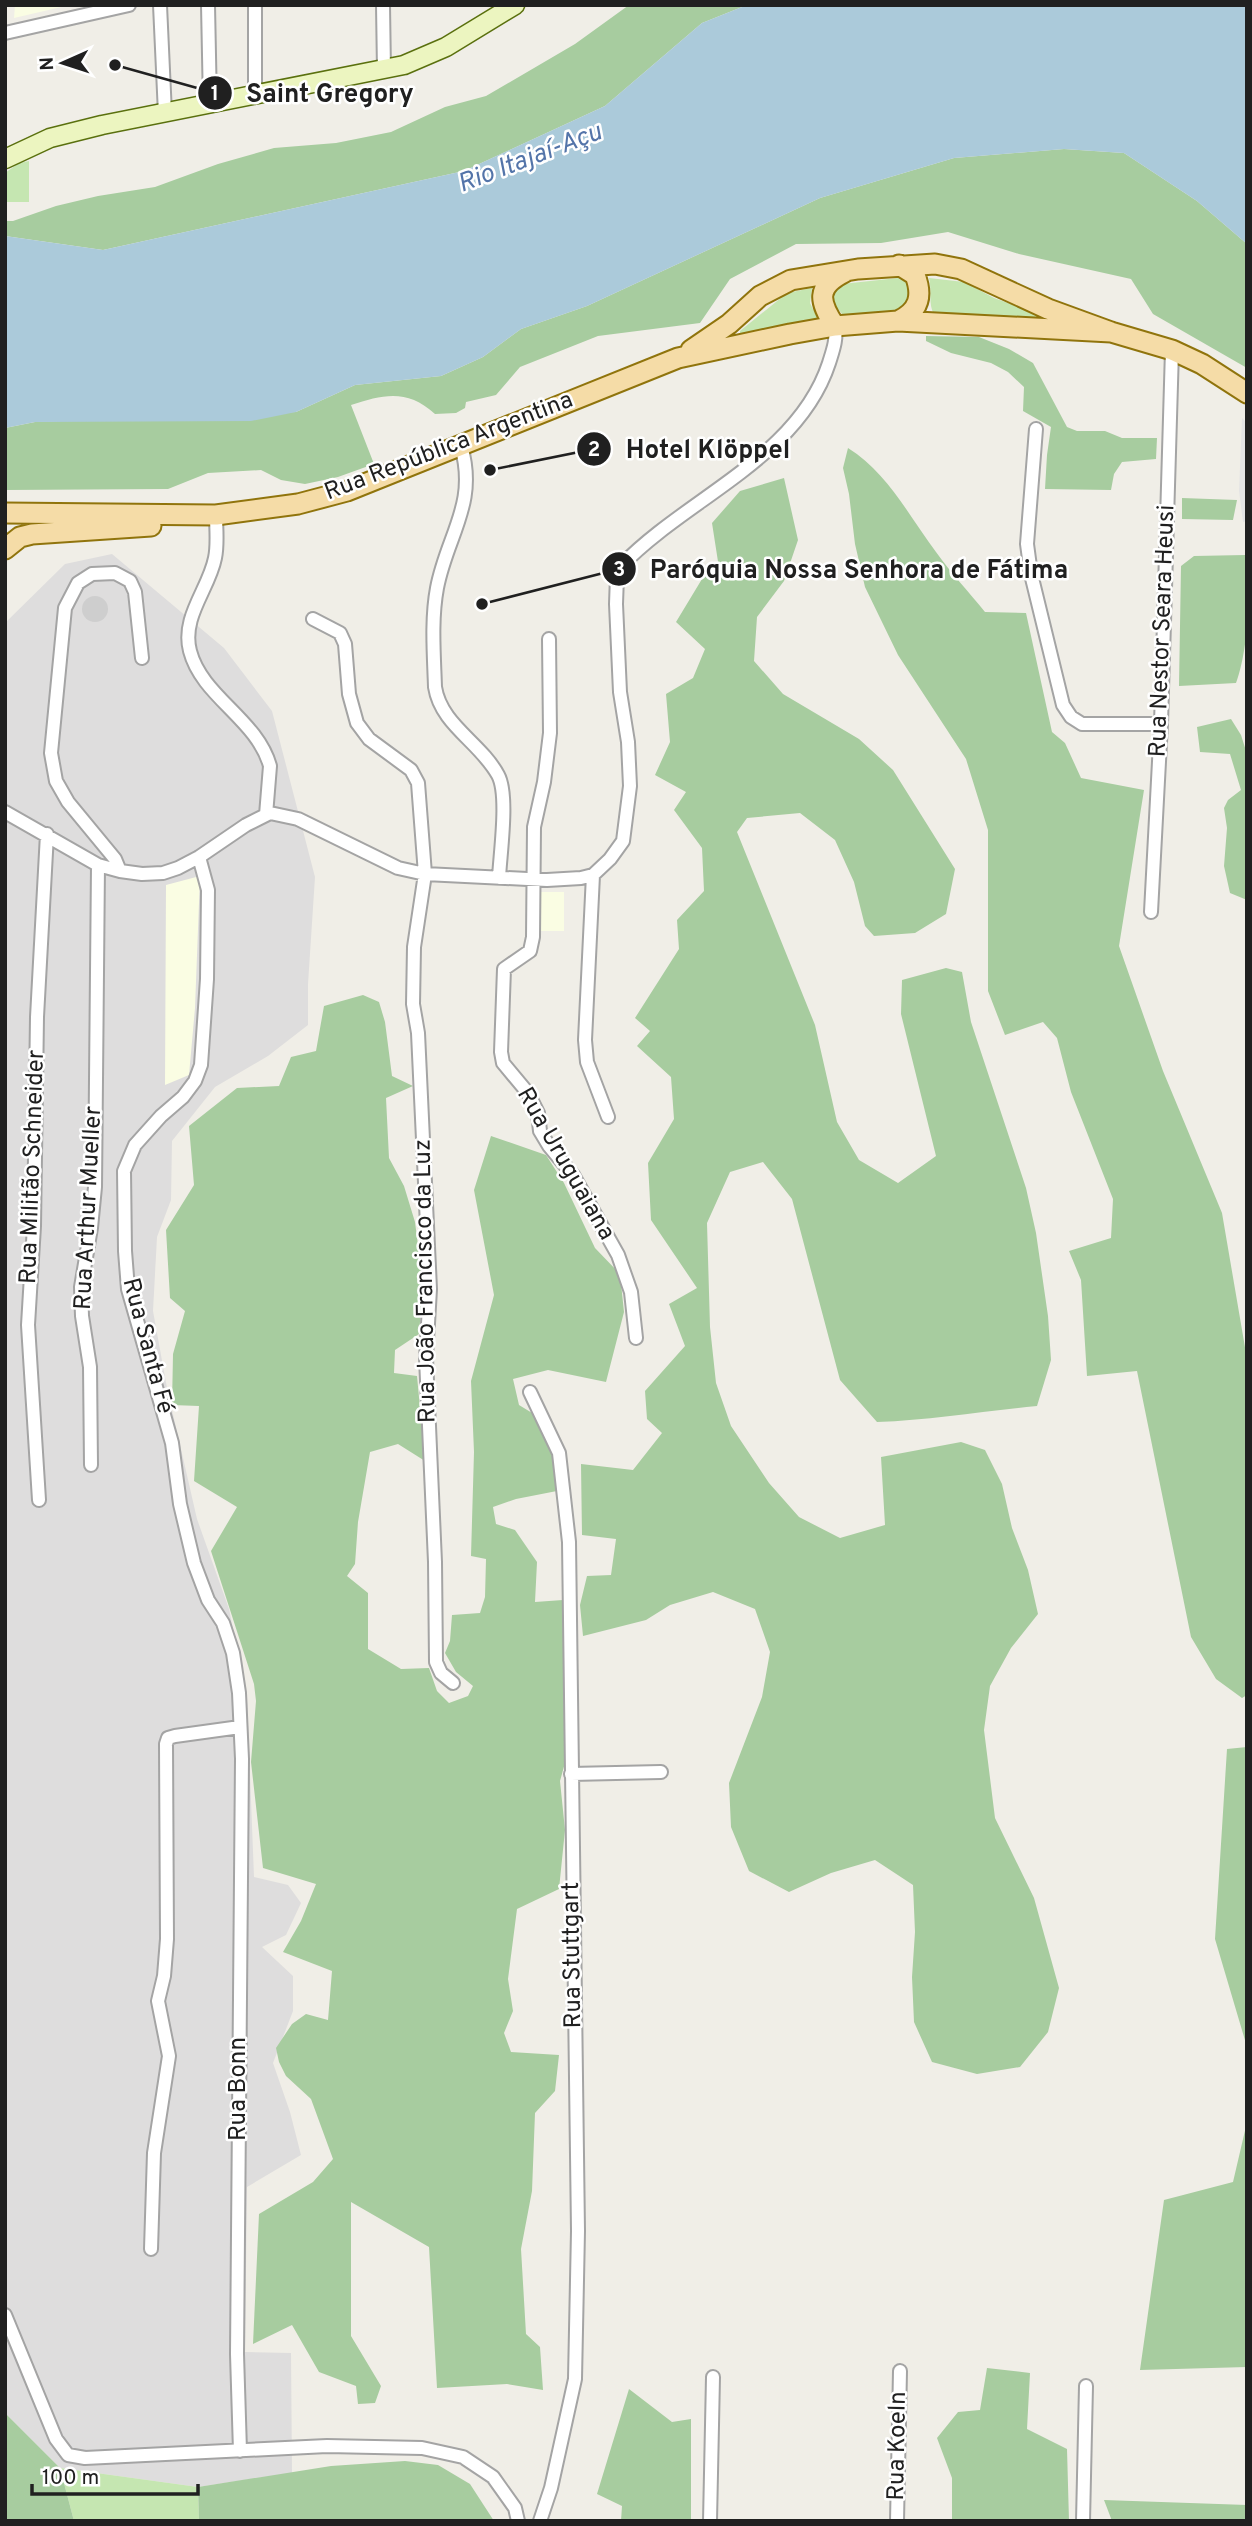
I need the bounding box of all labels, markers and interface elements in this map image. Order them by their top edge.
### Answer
north arrow [28,28,98,98]
text: N [36,56,60,71]
callout: Saint Gregory [197,69,428,116]
text: Saint Gregory [246,79,414,112]
text: 1 [211,81,219,108]
water label: Rio Itajaí-Açu [453,116,608,202]
street label: Rua República Argentina [321,386,577,508]
callout: Hotel Klöppel [577,425,804,472]
text: Hotel Klöppel [626,435,790,468]
text: 2 [588,437,600,464]
street label: Rua Nestor Seara Heusi [1144,504,1182,758]
callout: Paróquia Nossa Senhora de Fátima [601,545,1082,592]
text: Paróquia Nossa Senhora de Fátima [650,555,1068,588]
text: 3 [613,557,625,584]
street label: Rua Militão Schneider [14,1049,52,1285]
street label: Rua Uruguaiana [509,1082,621,1246]
street label: Rua Arthur Mueller [69,1105,109,1311]
street label: Rua João Francisco da Luz [409,1139,443,1423]
street label: Rua Santa Fé [114,1275,180,1417]
street label: Rua Stuttgart [557,1881,589,2029]
street label: Rua Bonn [224,2037,254,2141]
street label: Rua Koeln [882,2391,914,2501]
scale bar [32,2452,198,2496]
text: 100 m [42,2465,99,2492]

